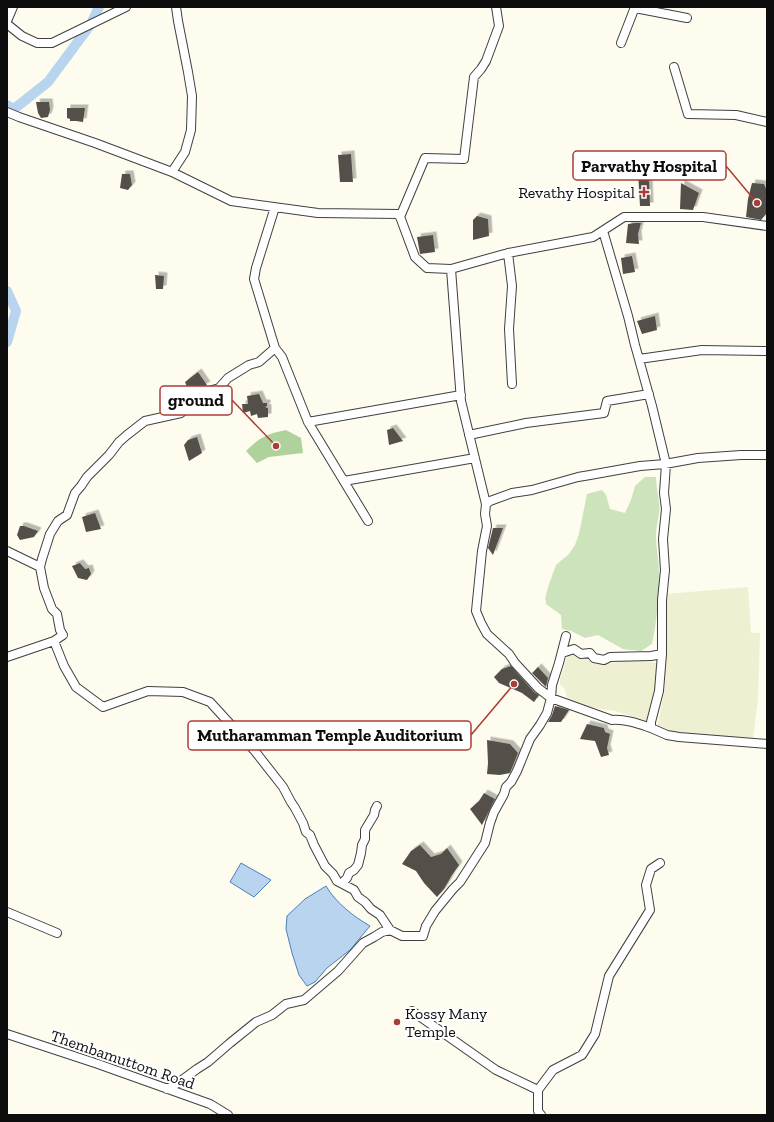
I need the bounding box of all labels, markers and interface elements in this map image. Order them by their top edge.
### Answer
callout: Parvathy Hospital [573,151,726,180]
text: Parvathy Hospital [581,156,717,176]
place label: Revathy Hospital [518,183,635,202]
marker: Revathy Hospital [638,186,650,198]
callout: ground [160,386,232,415]
text: ground [168,390,224,410]
callout: Mutharamman Temple Auditorium [188,721,471,750]
text: Mutharamman Temple Auditorium [197,725,463,745]
place label: Kossy Many Temple [405,1004,488,1041]
marker: Kossy Many Temple [392,1017,402,1027]
street label: Thembamuttom Road [48,1026,198,1093]

